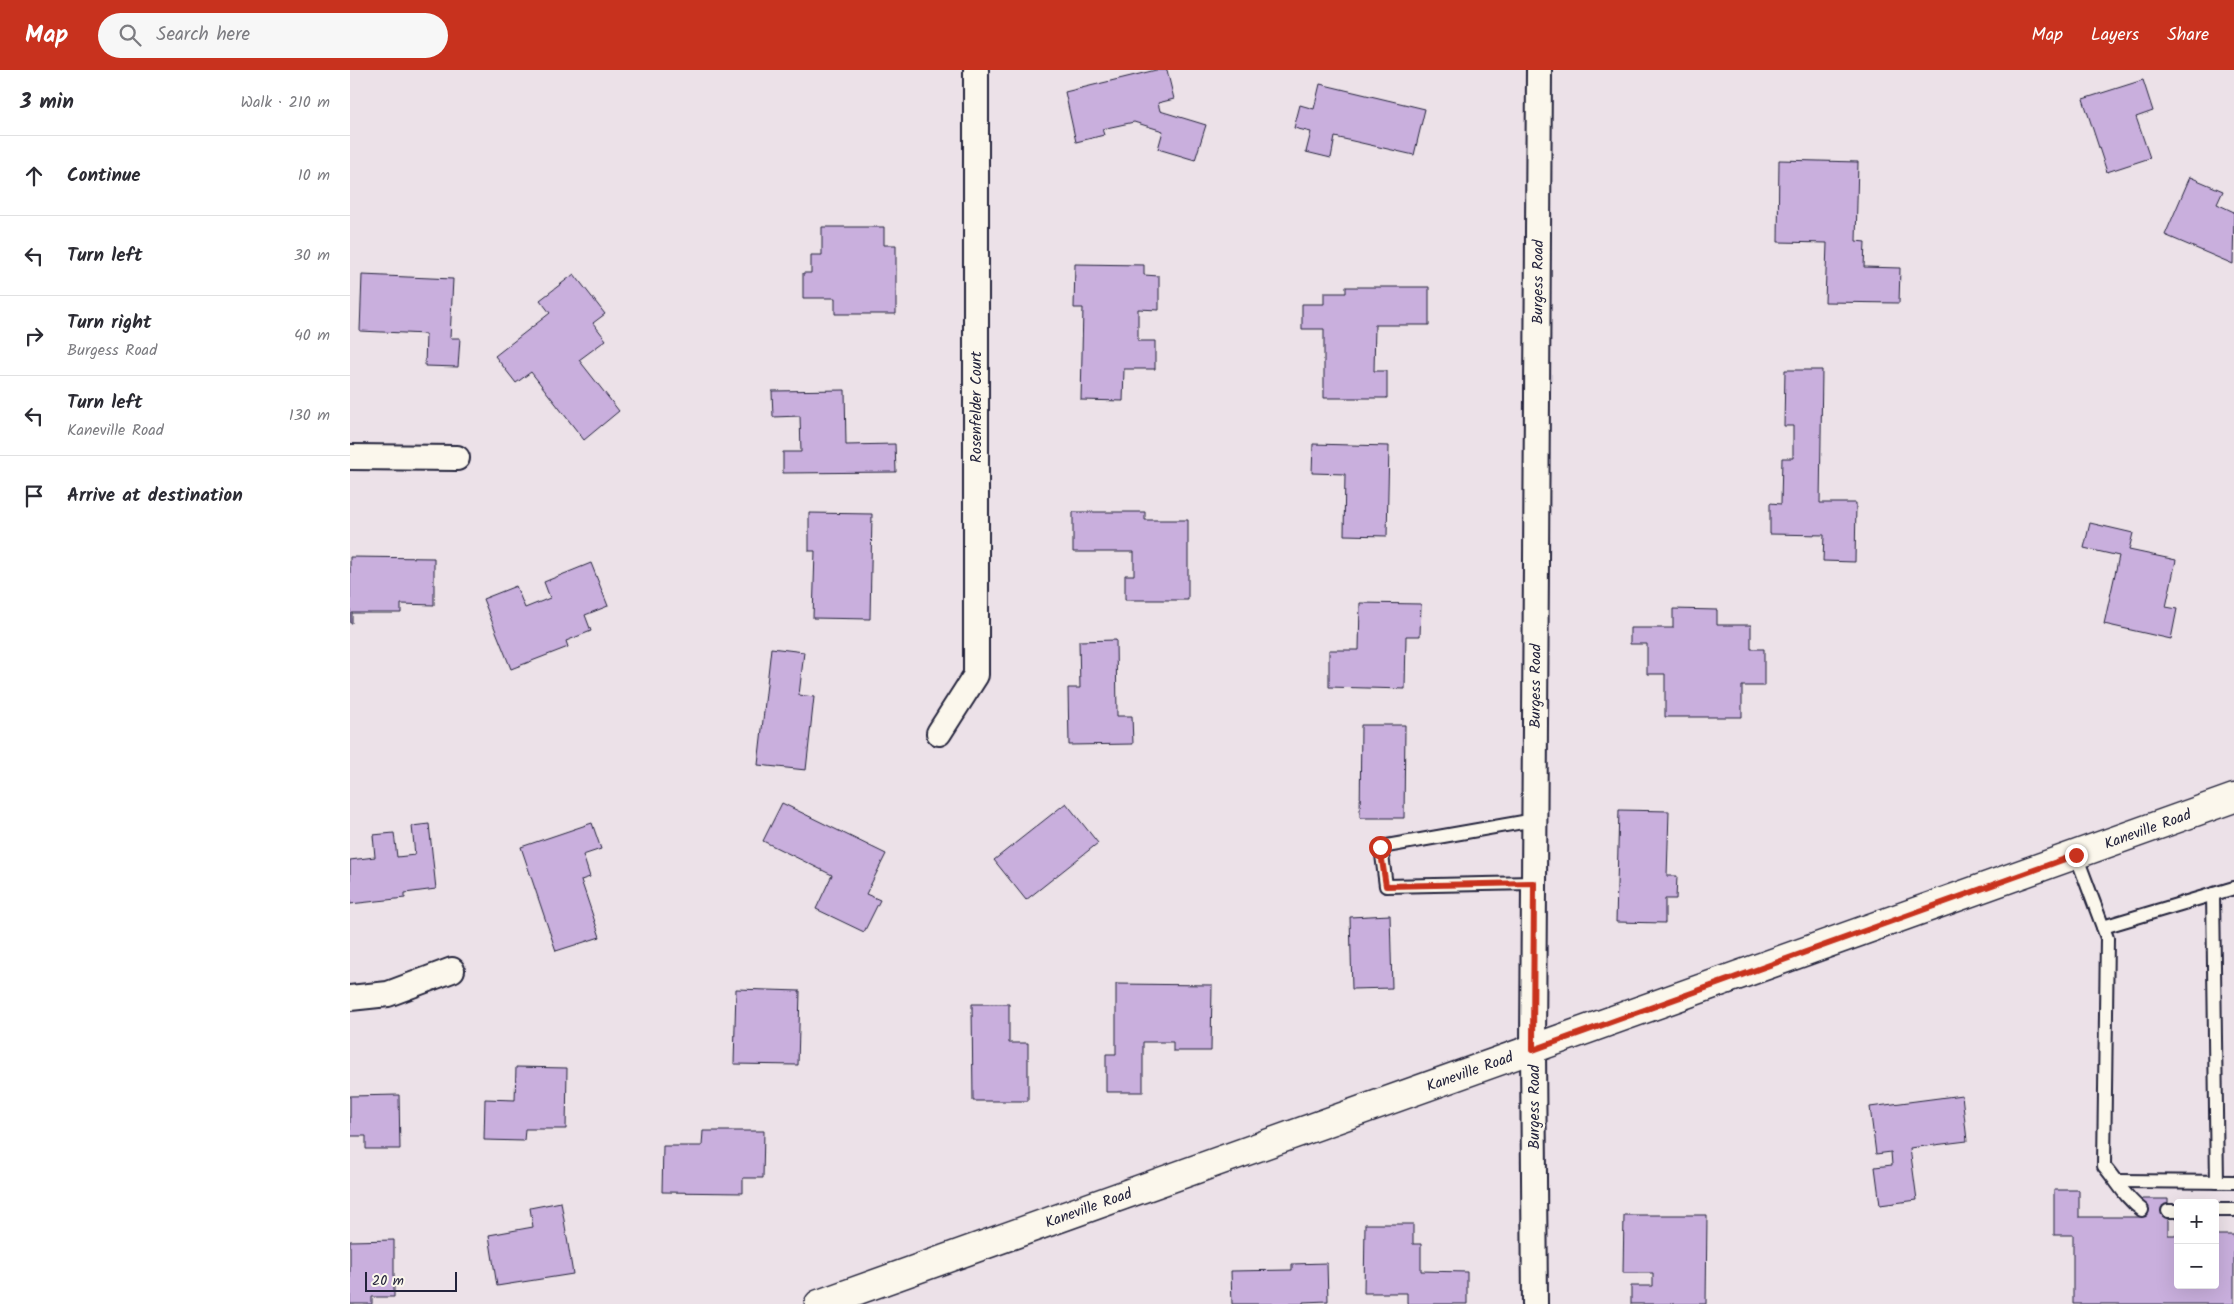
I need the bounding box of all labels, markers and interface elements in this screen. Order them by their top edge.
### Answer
search box [98,13,448,58]
text: Map [25,16,68,55]
text: Search here [156,20,250,50]
icon: search [116,21,144,49]
text: Map [2032,21,2063,50]
text: Layers [2091,21,2139,50]
text: Share [2167,21,2209,50]
text: 3 min [20,86,74,119]
text: Walk · 210 m [240,90,330,115]
text: Continue [67,161,140,191]
icon: ahead [20,162,48,190]
text: 10 m [298,163,330,188]
street label: Burgess Road [1526,239,1551,324]
text: Turn left [67,241,142,271]
icon: left [20,242,48,270]
text: 30 m [294,243,330,268]
text: Turn right [67,308,152,338]
icon: right [20,322,48,350]
text: 40 m [294,323,330,348]
text: Burgess Road [67,338,157,363]
street label: Rosenfelder Court [965,351,989,463]
text: Turn left [67,388,142,418]
icon: left [20,402,48,430]
text: 130 m [289,403,330,428]
text: Kaneville Road [67,418,164,443]
text: Arrive at destination [67,481,243,511]
icon: arrive [20,482,48,510]
street label: Burgess Road [1524,643,1548,728]
street label: Kaneville Road [2101,803,2195,856]
route start [1369,836,1392,859]
route end [2065,844,2088,867]
street label: Kaneville Road [1423,1046,1517,1099]
street label: Burgess Road [1523,1064,1547,1149]
street label: Kaneville Road [1042,1182,1136,1235]
map controls [2174,1199,2219,1289]
button: + [2174,1199,2219,1244]
button: − [2174,1244,2219,1289]
scale bar [365,1269,458,1292]
text: 20 m [372,1270,404,1292]

